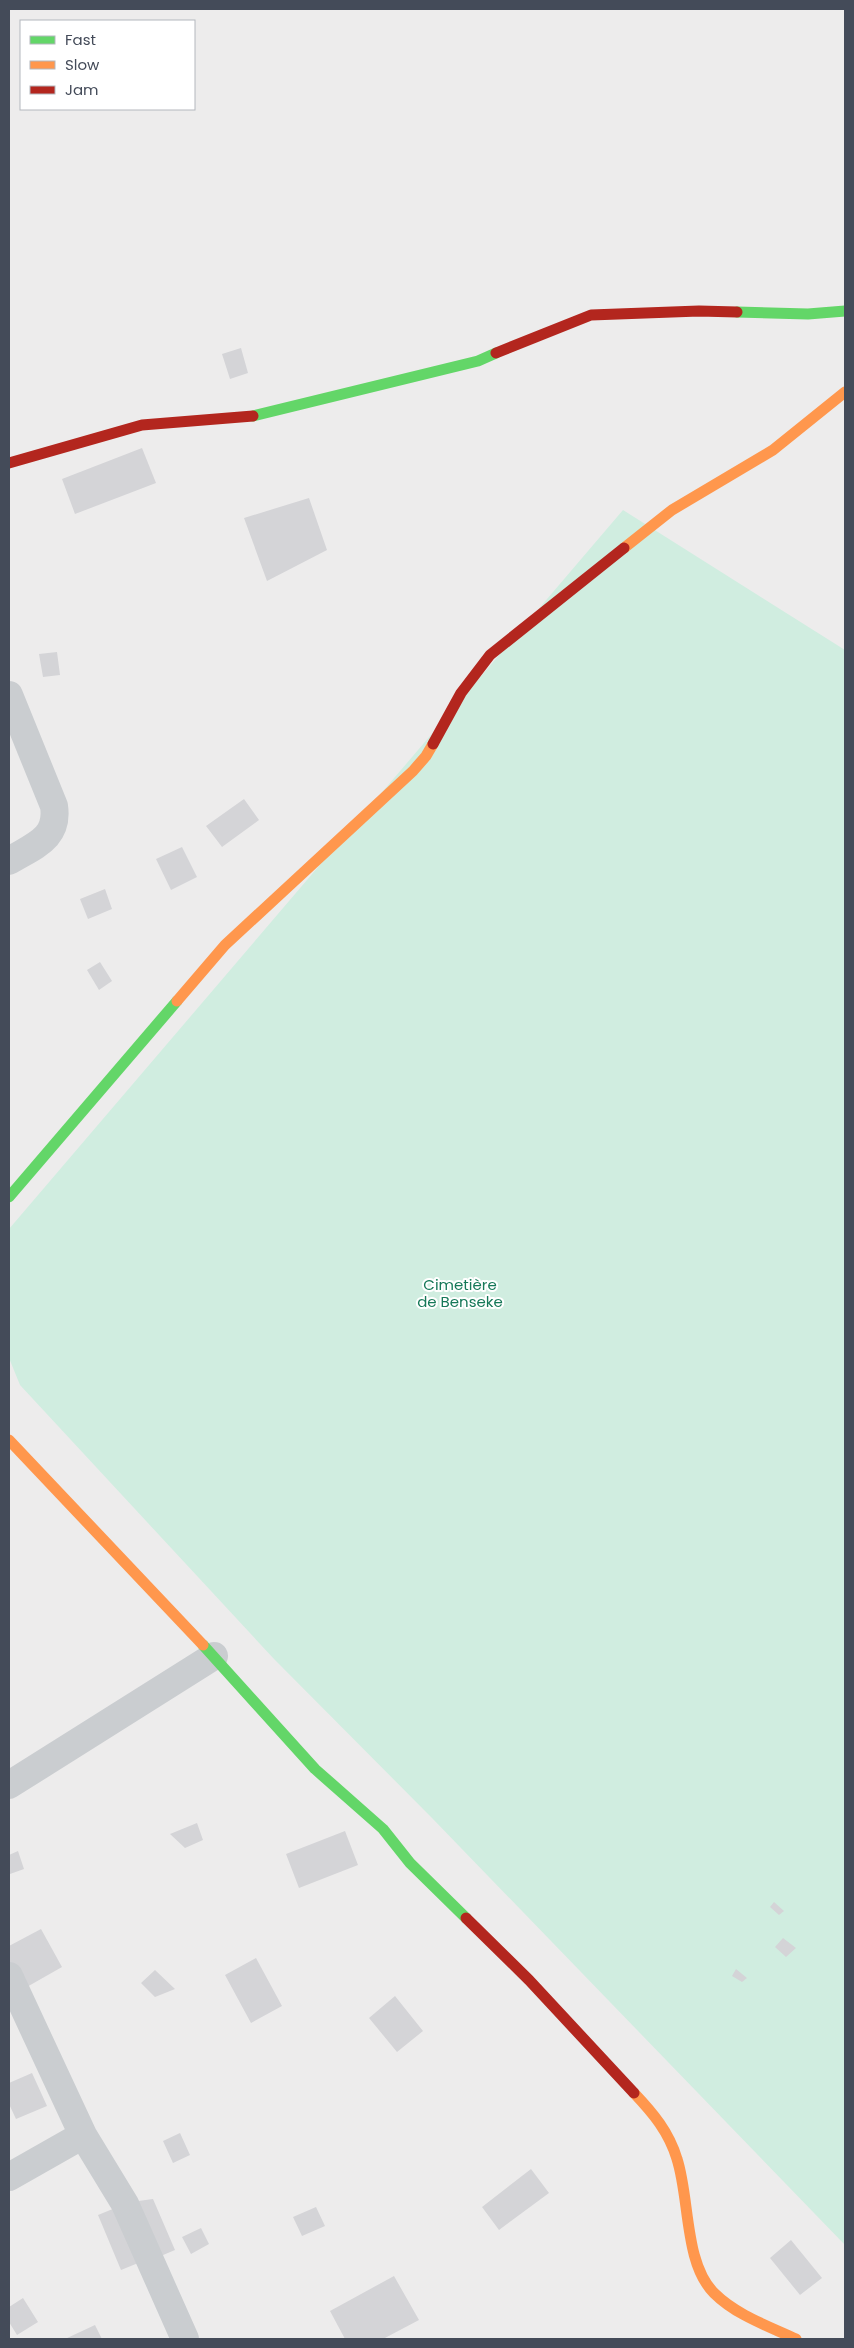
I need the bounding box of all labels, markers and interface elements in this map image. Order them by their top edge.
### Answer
legend [20,20,195,110]
text: Fast [65,29,96,50]
text: Slow [65,54,100,75]
text: Jam [65,79,99,100]
park label: Cimetière de Benseke [417,1274,503,1312]

